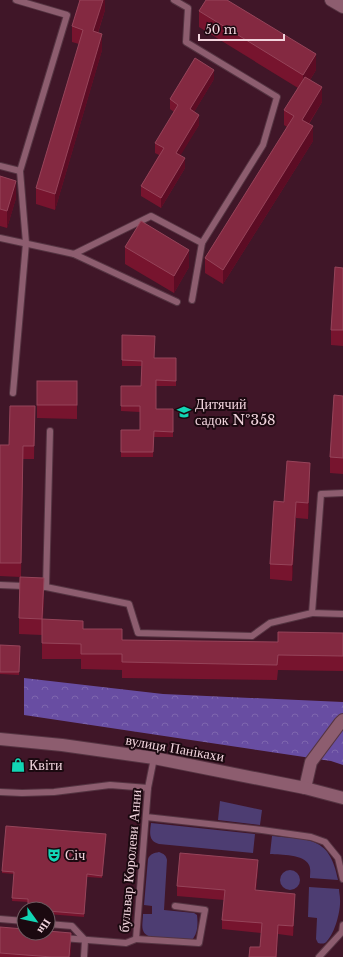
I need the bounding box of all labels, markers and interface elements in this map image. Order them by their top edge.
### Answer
scale bar [199,16,284,42]
text: 50 m [205,22,237,37]
place label: Дитячий садок №358 [195,395,276,429]
school or university icon: Дитячий садок №358 [176,404,192,420]
street label: вулиця Панікахи [124,730,226,766]
place label: Квіти [29,756,63,774]
shop icon: Квіти [10,757,26,773]
street label: бульвар Королеви Анни [115,788,145,933]
place label: Січ [65,846,85,864]
theatre icon: Січ [46,847,62,863]
north arrow [16,901,56,941]
text: Пн [34,916,54,937]

